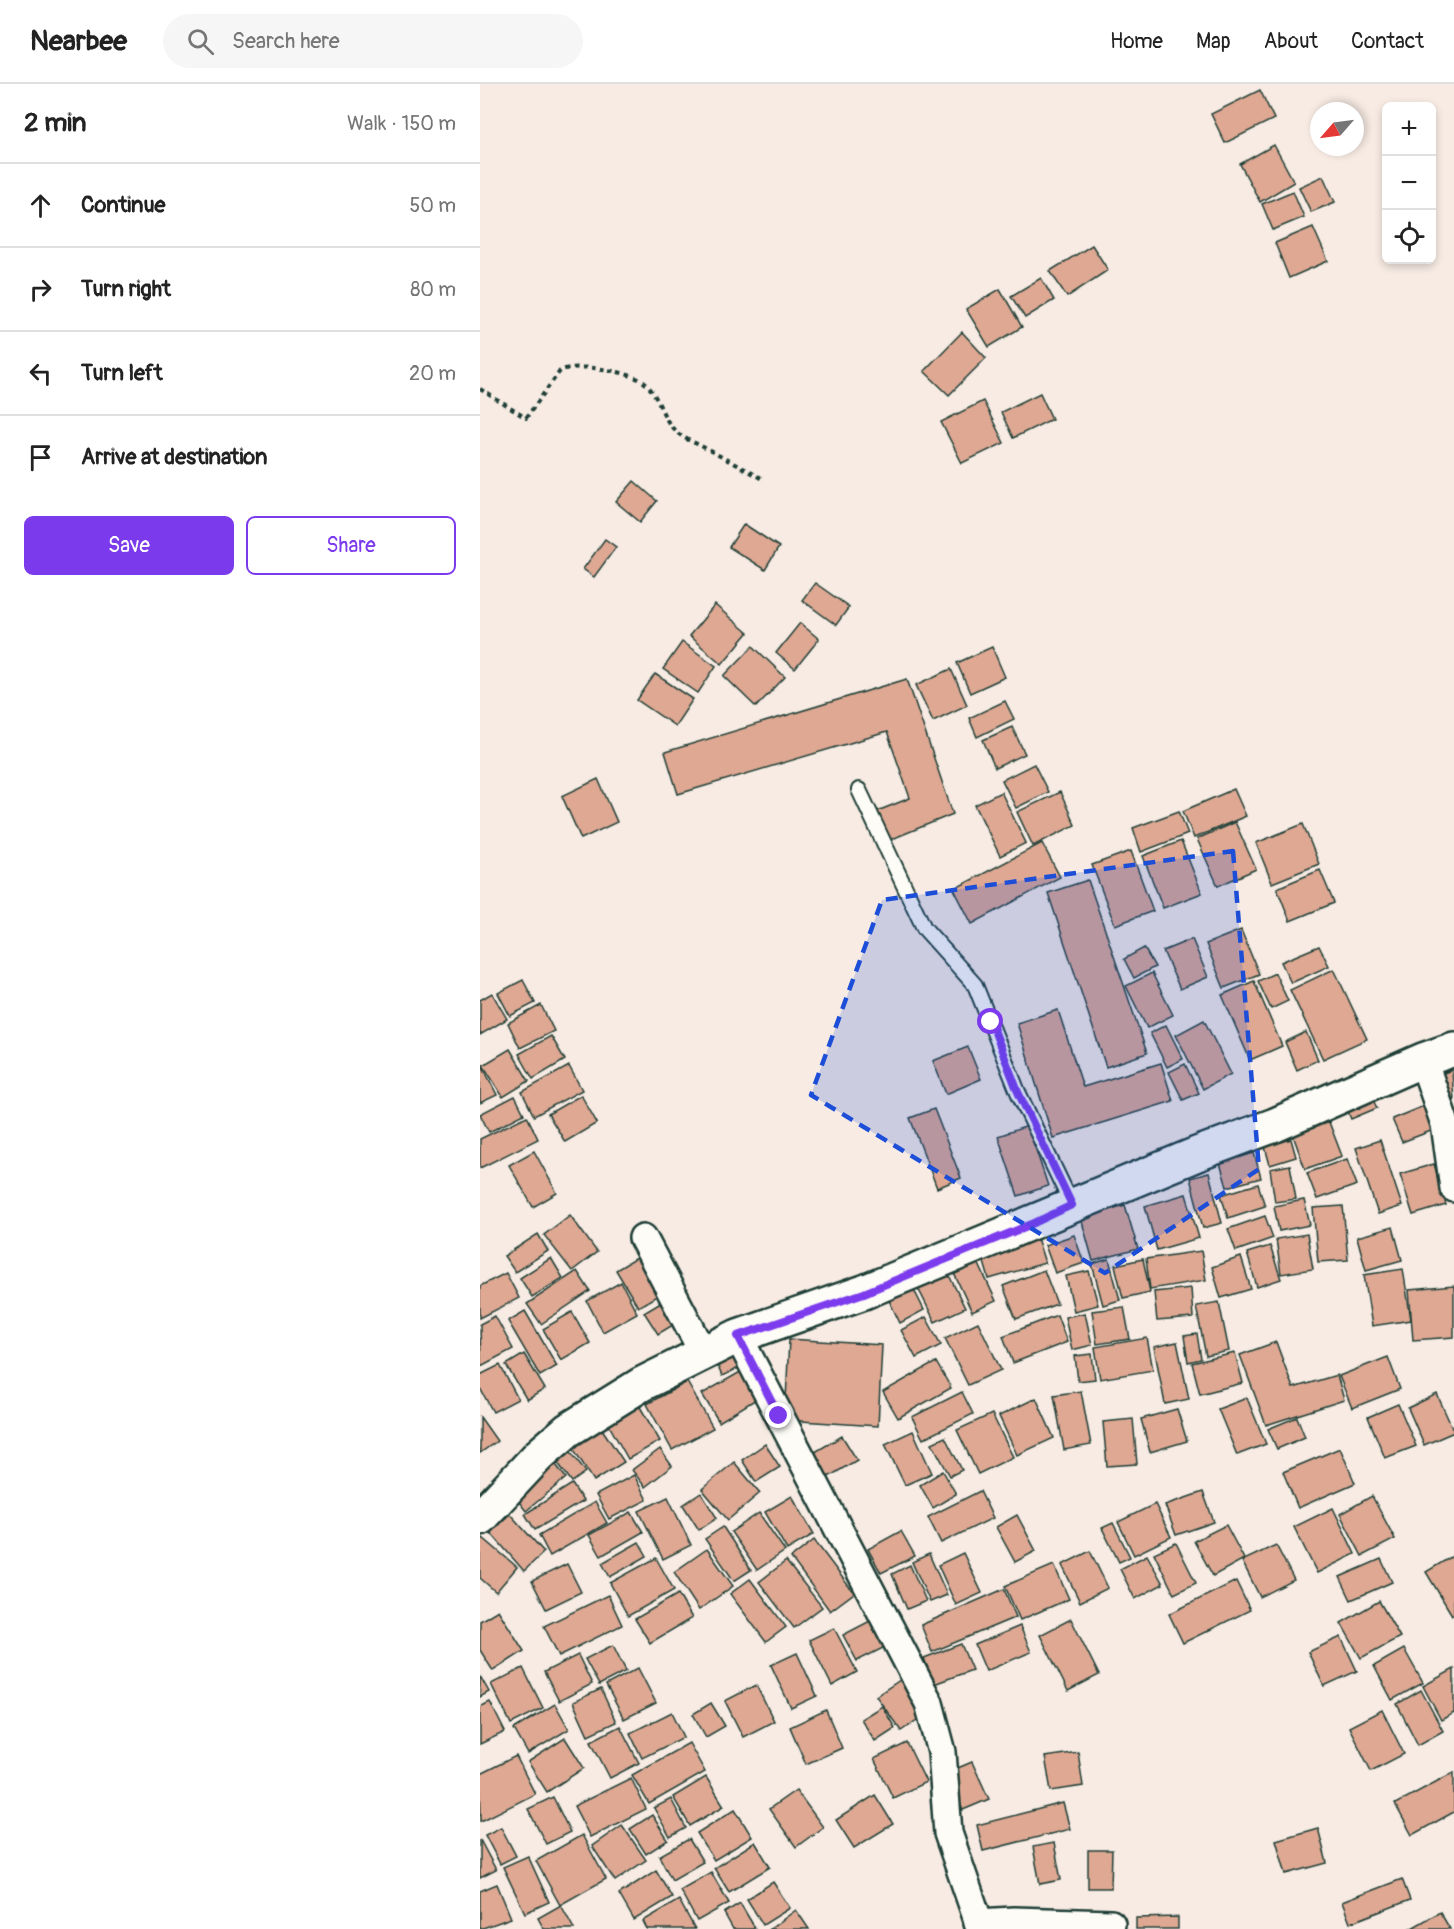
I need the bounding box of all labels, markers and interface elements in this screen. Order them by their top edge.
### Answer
search box [163,14,583,68]
text: Nearbee [30,24,127,59]
icon: search [184,25,217,58]
text: Search here [232,27,340,55]
text: Home [1110,28,1163,55]
text: Map [1196,28,1231,55]
text: About [1264,28,1318,55]
text: Contact [1351,28,1424,55]
north arrow [1310,102,1364,156]
map controls [1382,102,1436,264]
button: + [1382,102,1436,156]
text: 2 min [24,107,86,139]
text: Walk · 150 m [347,111,456,136]
button: − [1382,156,1436,210]
icon: ahead [24,189,57,222]
text: Continue [81,191,165,219]
text: 50 m [409,193,456,218]
button: locate [1382,210,1436,264]
icon: right [24,273,57,306]
text: Turn right [81,275,171,303]
text: 80 m [410,277,456,302]
icon: left [24,357,57,390]
text: Turn left [81,359,163,387]
text: 20 m [409,361,456,386]
icon: arrive [24,441,57,474]
text: Arrive at destination [81,443,267,471]
button: Save [24,516,234,575]
button: Share [246,516,456,575]
route start [977,1008,1003,1034]
route end [765,1402,791,1428]

